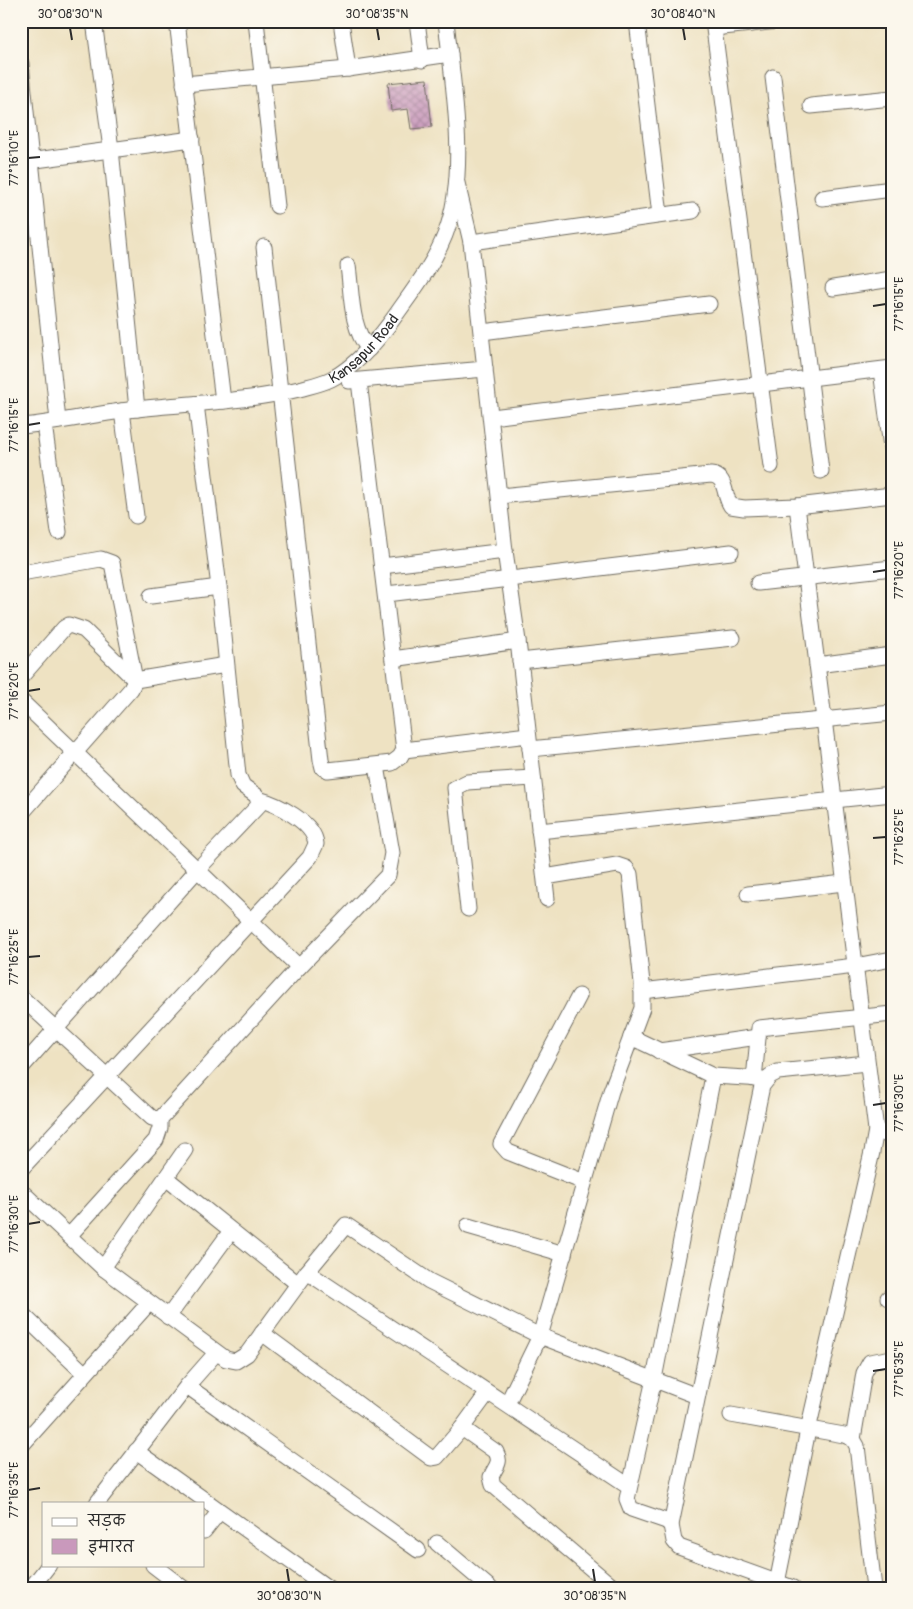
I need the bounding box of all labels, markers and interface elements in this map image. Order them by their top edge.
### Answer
text: 30°08'30"N [38,7,102,22]
text: 30°08'35"N [346,7,408,22]
text: 30°08'40"N [651,7,715,22]
text: 77°16'10"E [7,130,22,186]
text: 77°16'15"E [892,277,907,331]
street label: Kansapur Road [325,310,403,388]
text: 77°16'15"E [7,398,22,452]
text: 77°16'20"E [892,541,907,599]
text: 77°16'20"E [7,662,22,720]
text: 77°16'25"E [892,809,907,865]
text: 77°16'25"E [7,929,22,985]
text: 77°16'30"E [892,1074,907,1132]
text: 77°16'30"E [7,1195,22,1253]
text: 77°16'35"E [892,1341,907,1397]
text: 77°16'35"E [7,1462,22,1518]
legend [42,1502,205,1566]
text: सड़क [87,1512,126,1531]
text: इमारत [88,1538,135,1557]
text: 30°08'30"N [257,1589,321,1604]
text: 30°08'35"N [564,1589,626,1604]

